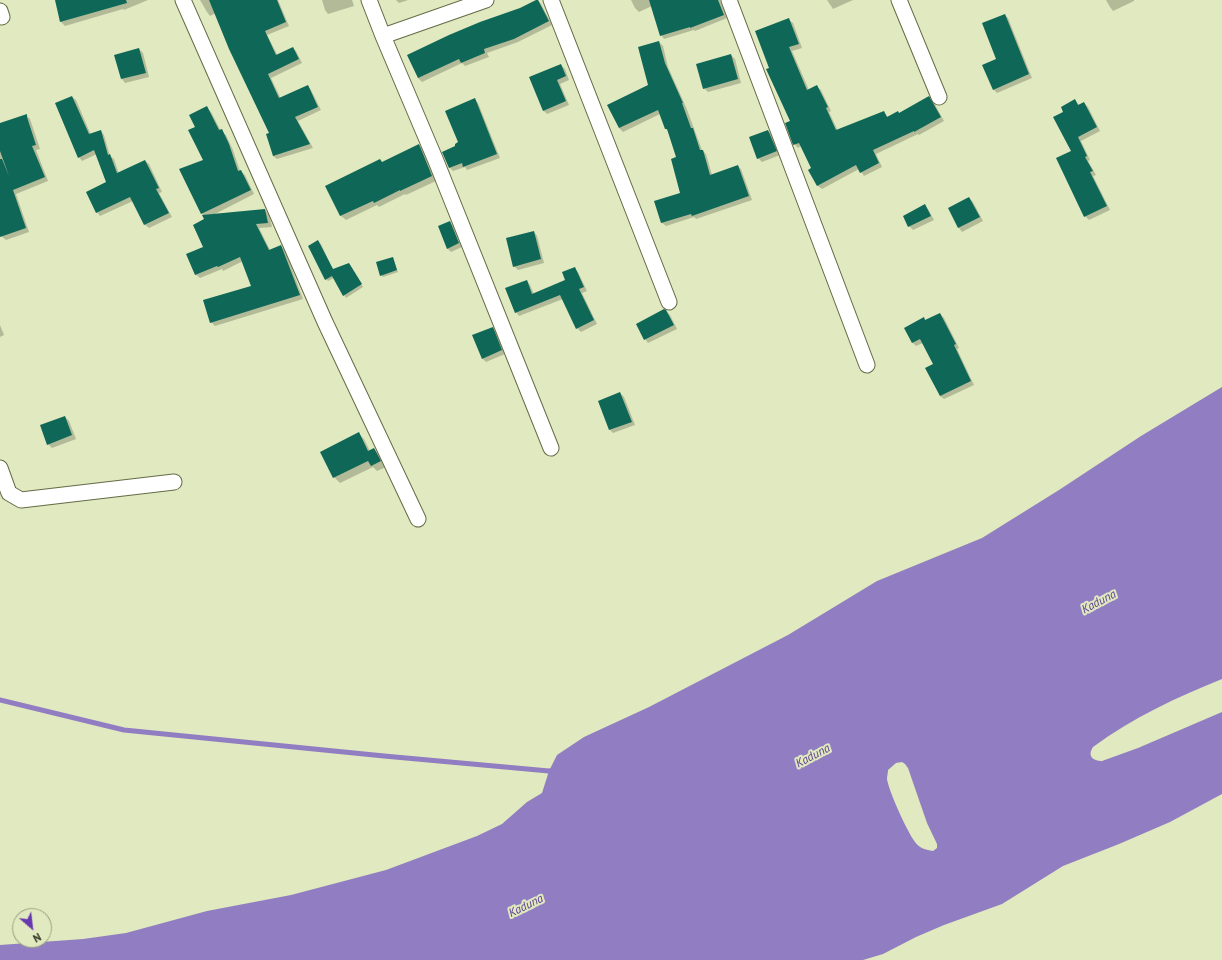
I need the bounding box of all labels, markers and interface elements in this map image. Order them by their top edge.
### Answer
water label: Kaduna [1079,587,1119,617]
water label: Kaduna [793,741,833,771]
water label: Kaduna [506,891,546,921]
north arrow [12,908,52,948]
text: N [31,930,44,946]

